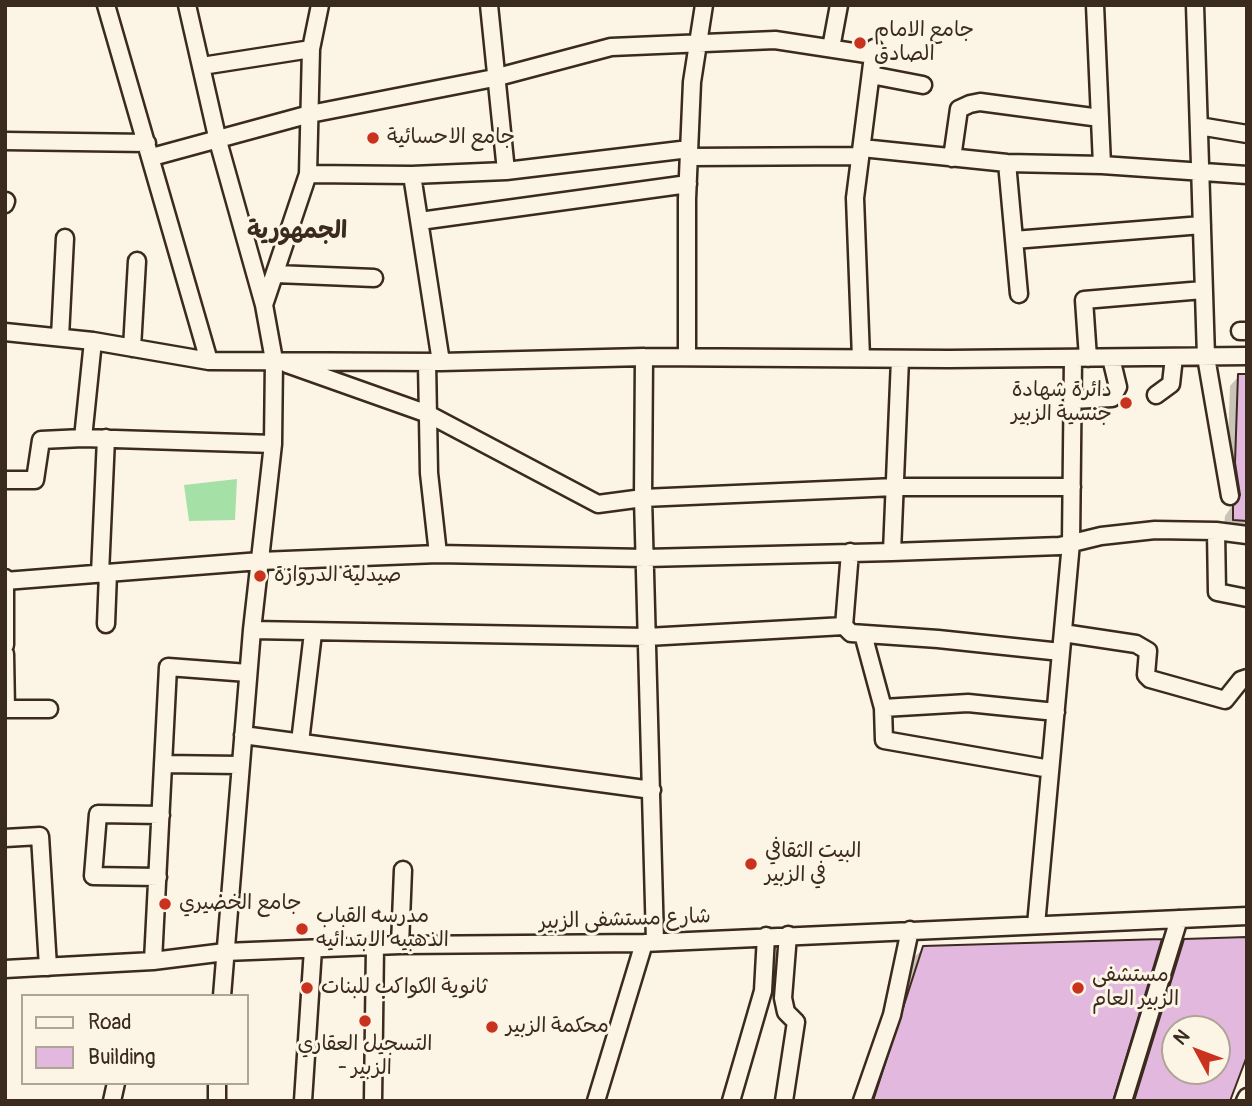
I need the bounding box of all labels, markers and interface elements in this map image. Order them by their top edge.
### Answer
place label: جامع الامام الصادق [874,18,974,68]
marker: جامع الامام الصادق [852,35,868,51]
place label: جامع الاحسائية [387,125,515,151]
marker: جامع الاحسائية [365,130,381,146]
district label: الجمهورية [247,218,347,246]
place label: دائرة شهادة جنسية الزبير [1012,378,1112,428]
marker: دائرة شهادة جنسية الزبير [1118,395,1134,411]
place label: صيدلية الدروازة [274,563,402,589]
marker: صيدلية الدروازة [252,568,268,584]
place label: البيت الثقافي في الزبير [765,839,861,889]
marker: البيت الثقافي في الزبير [743,856,759,872]
place label: جامع الخضيري [179,891,302,917]
marker: جامع الخضيري [157,896,173,912]
place label: مدرسه القباب الذهبيه الابتدائيه [316,904,449,954]
street label: شارع مستشفى الزبير [539,904,711,936]
marker: مدرسه القباب الذهبيه الابتدائيه [294,921,310,937]
place label: مستشفى الزبير العام [1092,963,1179,1013]
place label: ثانوية الكواكب للبنات [321,975,487,1001]
marker: ثانوية الكواكب للبنات [299,980,315,996]
marker: مستشفى الزبير العام [1070,980,1086,996]
legend [21,994,248,1085]
text: Road [88,1009,132,1036]
marker: التسجيل العقاري - الزبير [357,1013,373,1029]
place label: محكمة الزبير [506,1014,609,1040]
north arrow [1161,1015,1231,1085]
marker: محكمة الزبير [484,1019,500,1035]
text: N [1168,1025,1195,1050]
place label: التسجيل العقاري - الزبير [297,1032,433,1082]
text: Building [88,1044,155,1071]

